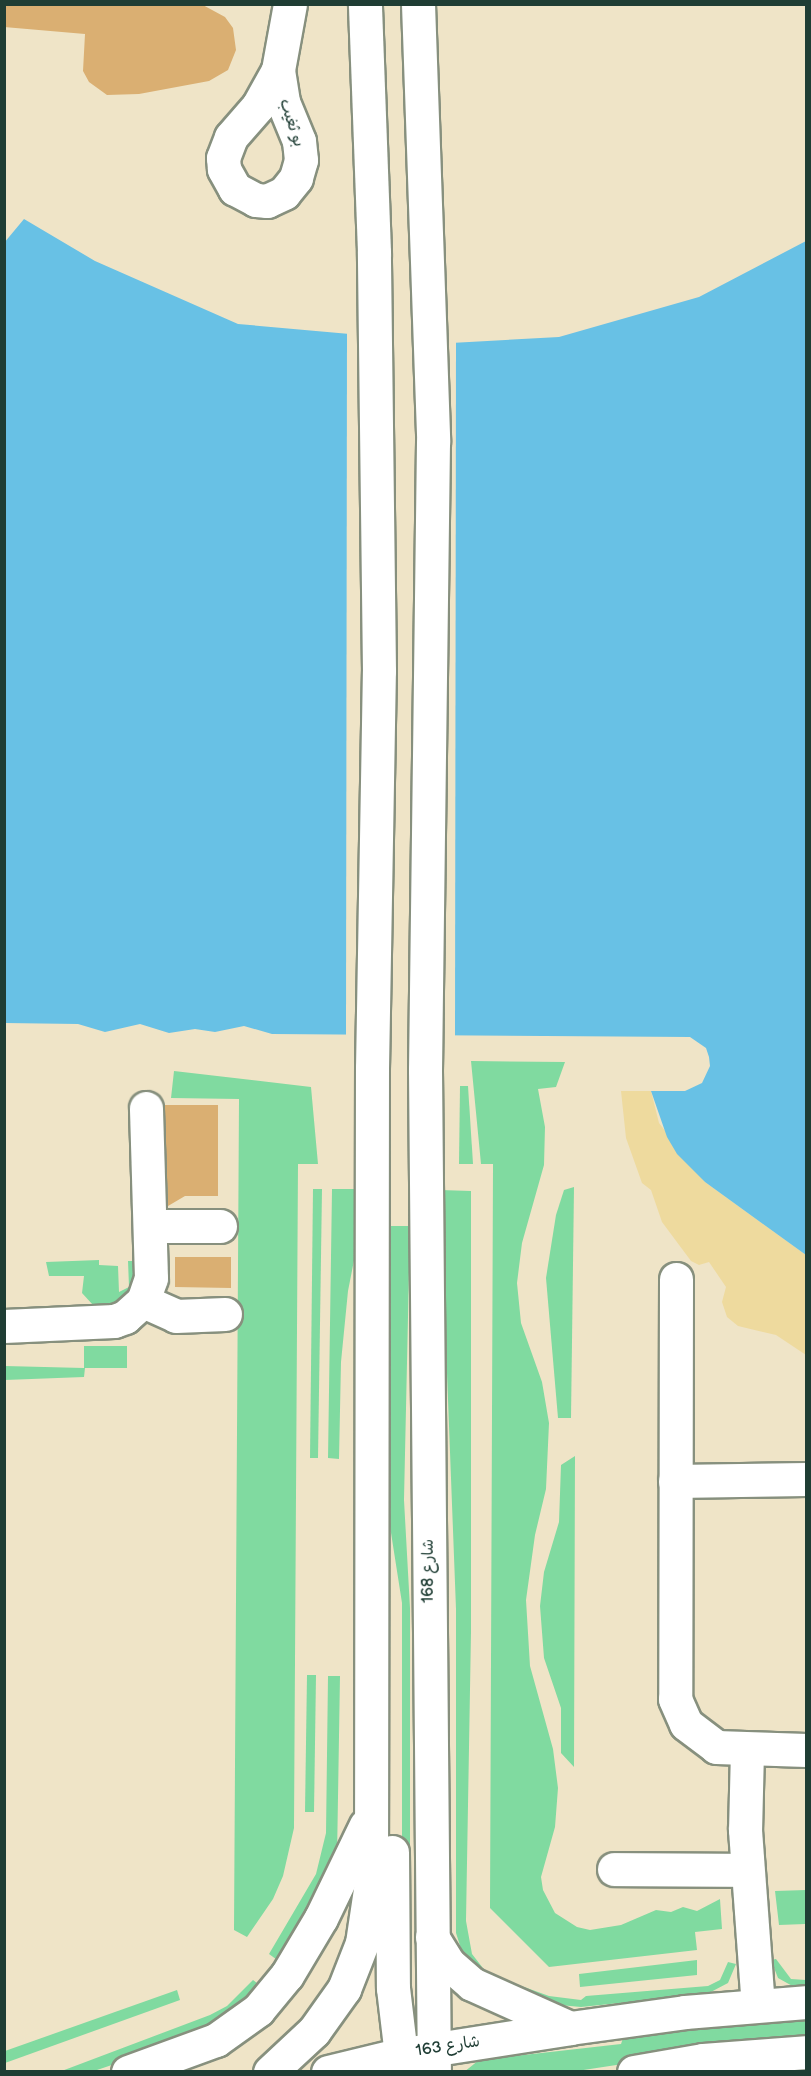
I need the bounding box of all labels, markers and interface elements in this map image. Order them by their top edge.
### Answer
street label: بو ثغيب [274,97,308,149]
street label: شارع 168 [419,1539,439,1603]
street label: شارع 163 [415,2032,481,2062]

